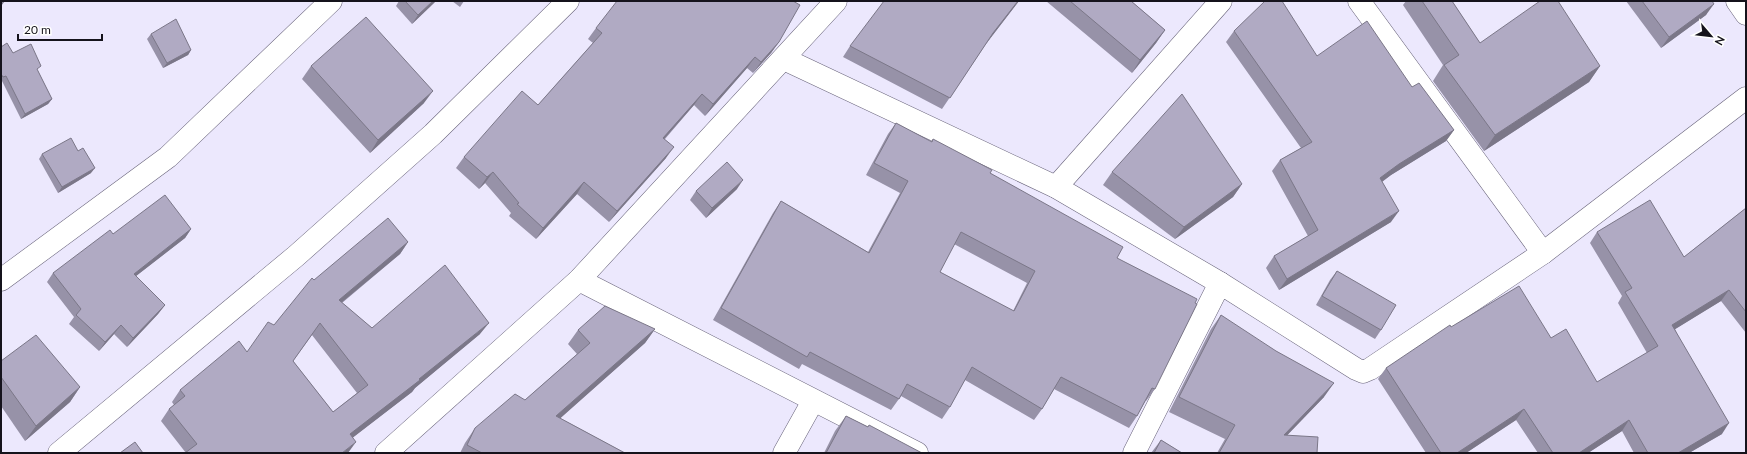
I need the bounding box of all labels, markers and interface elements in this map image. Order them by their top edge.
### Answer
scale bar [18,16,102,42]
north arrow [1691,16,1731,56]
text: 20 m [24,22,51,37]
text: N [1713,34,1728,48]

